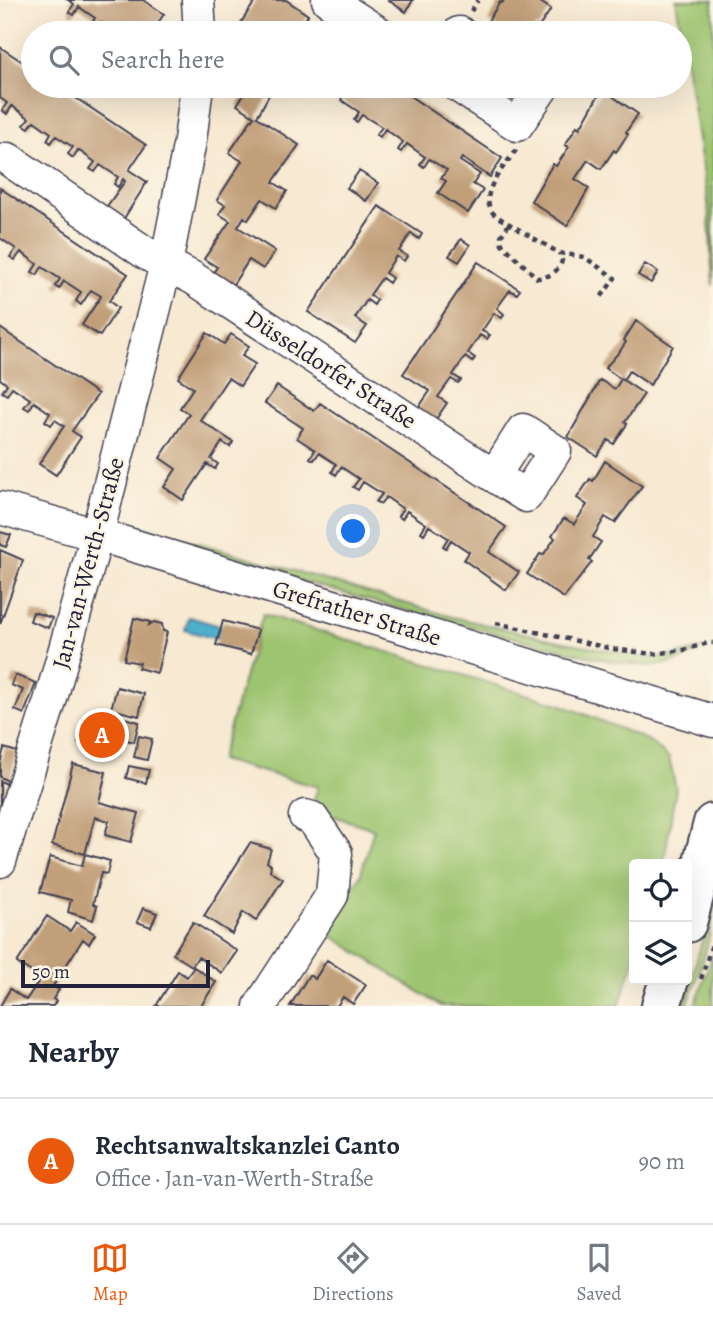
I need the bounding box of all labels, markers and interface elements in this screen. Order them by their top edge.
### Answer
search box [21,21,692,98]
icon: search [45,41,83,79]
text: Search here [101,42,225,77]
street label: Düsseldorfer Straße [239,302,423,436]
street label: Jan-van-Werth-Straße [44,454,132,672]
your location [336,514,370,548]
street label: Grefrather Straße [269,572,445,654]
pin: A [79,709,125,761]
map controls [629,859,692,985]
button: locate [629,859,692,922]
button: layers [629,922,692,985]
scale bar [21,957,210,989]
text: 50 m [32,959,70,985]
text: Nearby [28,1032,119,1072]
text: Rechtsanwaltskanzlei Canto [95,1128,400,1163]
text: A [44,1146,58,1177]
text: 90 m [639,1146,685,1177]
text: Office · Jan-van-Werth-Straße [95,1163,374,1194]
tab: Map [91,1239,129,1307]
tab: Directions [312,1239,394,1307]
tab: Saved [577,1239,622,1307]

